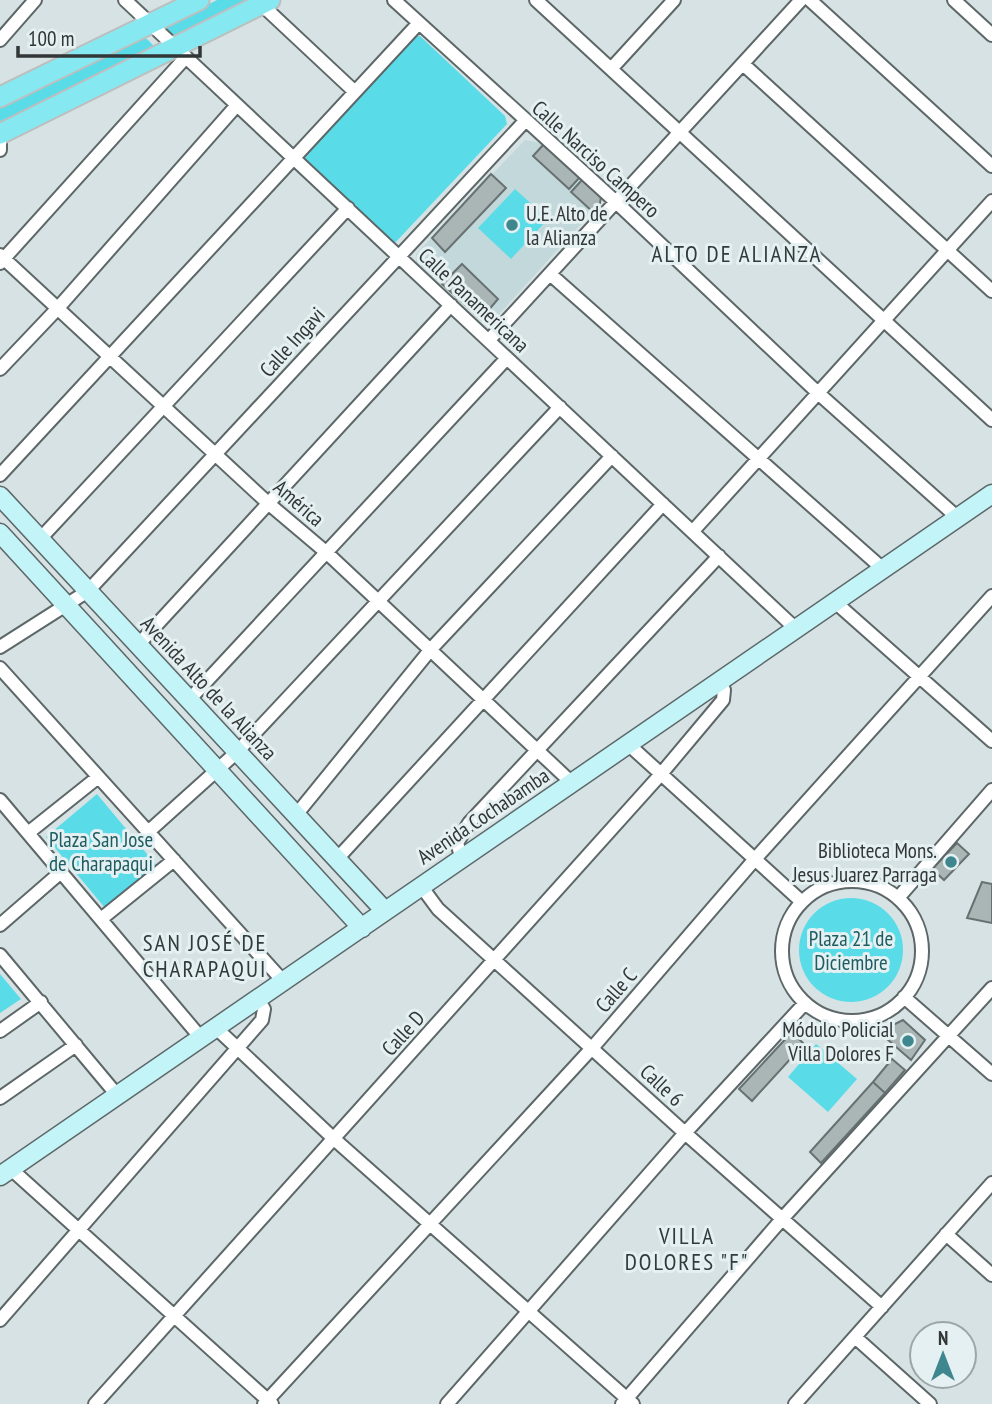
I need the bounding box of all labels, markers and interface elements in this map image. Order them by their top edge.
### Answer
scale bar [18,14,200,58]
text: 100 m [28,25,74,52]
street label: Calle Narciso Campero [526,94,666,224]
place label: U.E. Alto de la Alianza [526,200,608,251]
marker: U.E. Alto de la Alianza [504,217,520,233]
district label: ALTO DE ALIANZA [652,239,822,268]
street label: Calle Panamericana [413,242,535,358]
street label: Calle Ingavi [254,301,330,383]
street label: América [268,474,330,532]
street label: Avenida Alto de la Alianza [135,610,283,766]
street label: Avenida Cochabamba [412,762,554,870]
park label: Plaza San Jose de Charapaqui [49,826,153,877]
place label: Biblioteca Mons. Jesus Juarez Parraga [791,837,937,888]
marker: Biblioteca Mons. Jesus Juarez Parraga [943,854,959,870]
park label: Plaza 21 de Diciembre [809,925,893,976]
district label: SAN JOSÉ DE CHARAPAQUI [143,928,267,983]
street label: Calle C [589,962,643,1018]
street label: Calle D [376,1005,430,1061]
place label: Módulo Policial Villa Dolores F [782,1016,894,1067]
marker: Módulo Policial Villa Dolores F [900,1033,916,1049]
street label: Calle 6 [634,1058,690,1112]
district label: VILLA DOLORES "F" [625,1221,749,1276]
north arrow [908,1320,978,1390]
text: N [938,1326,948,1350]

